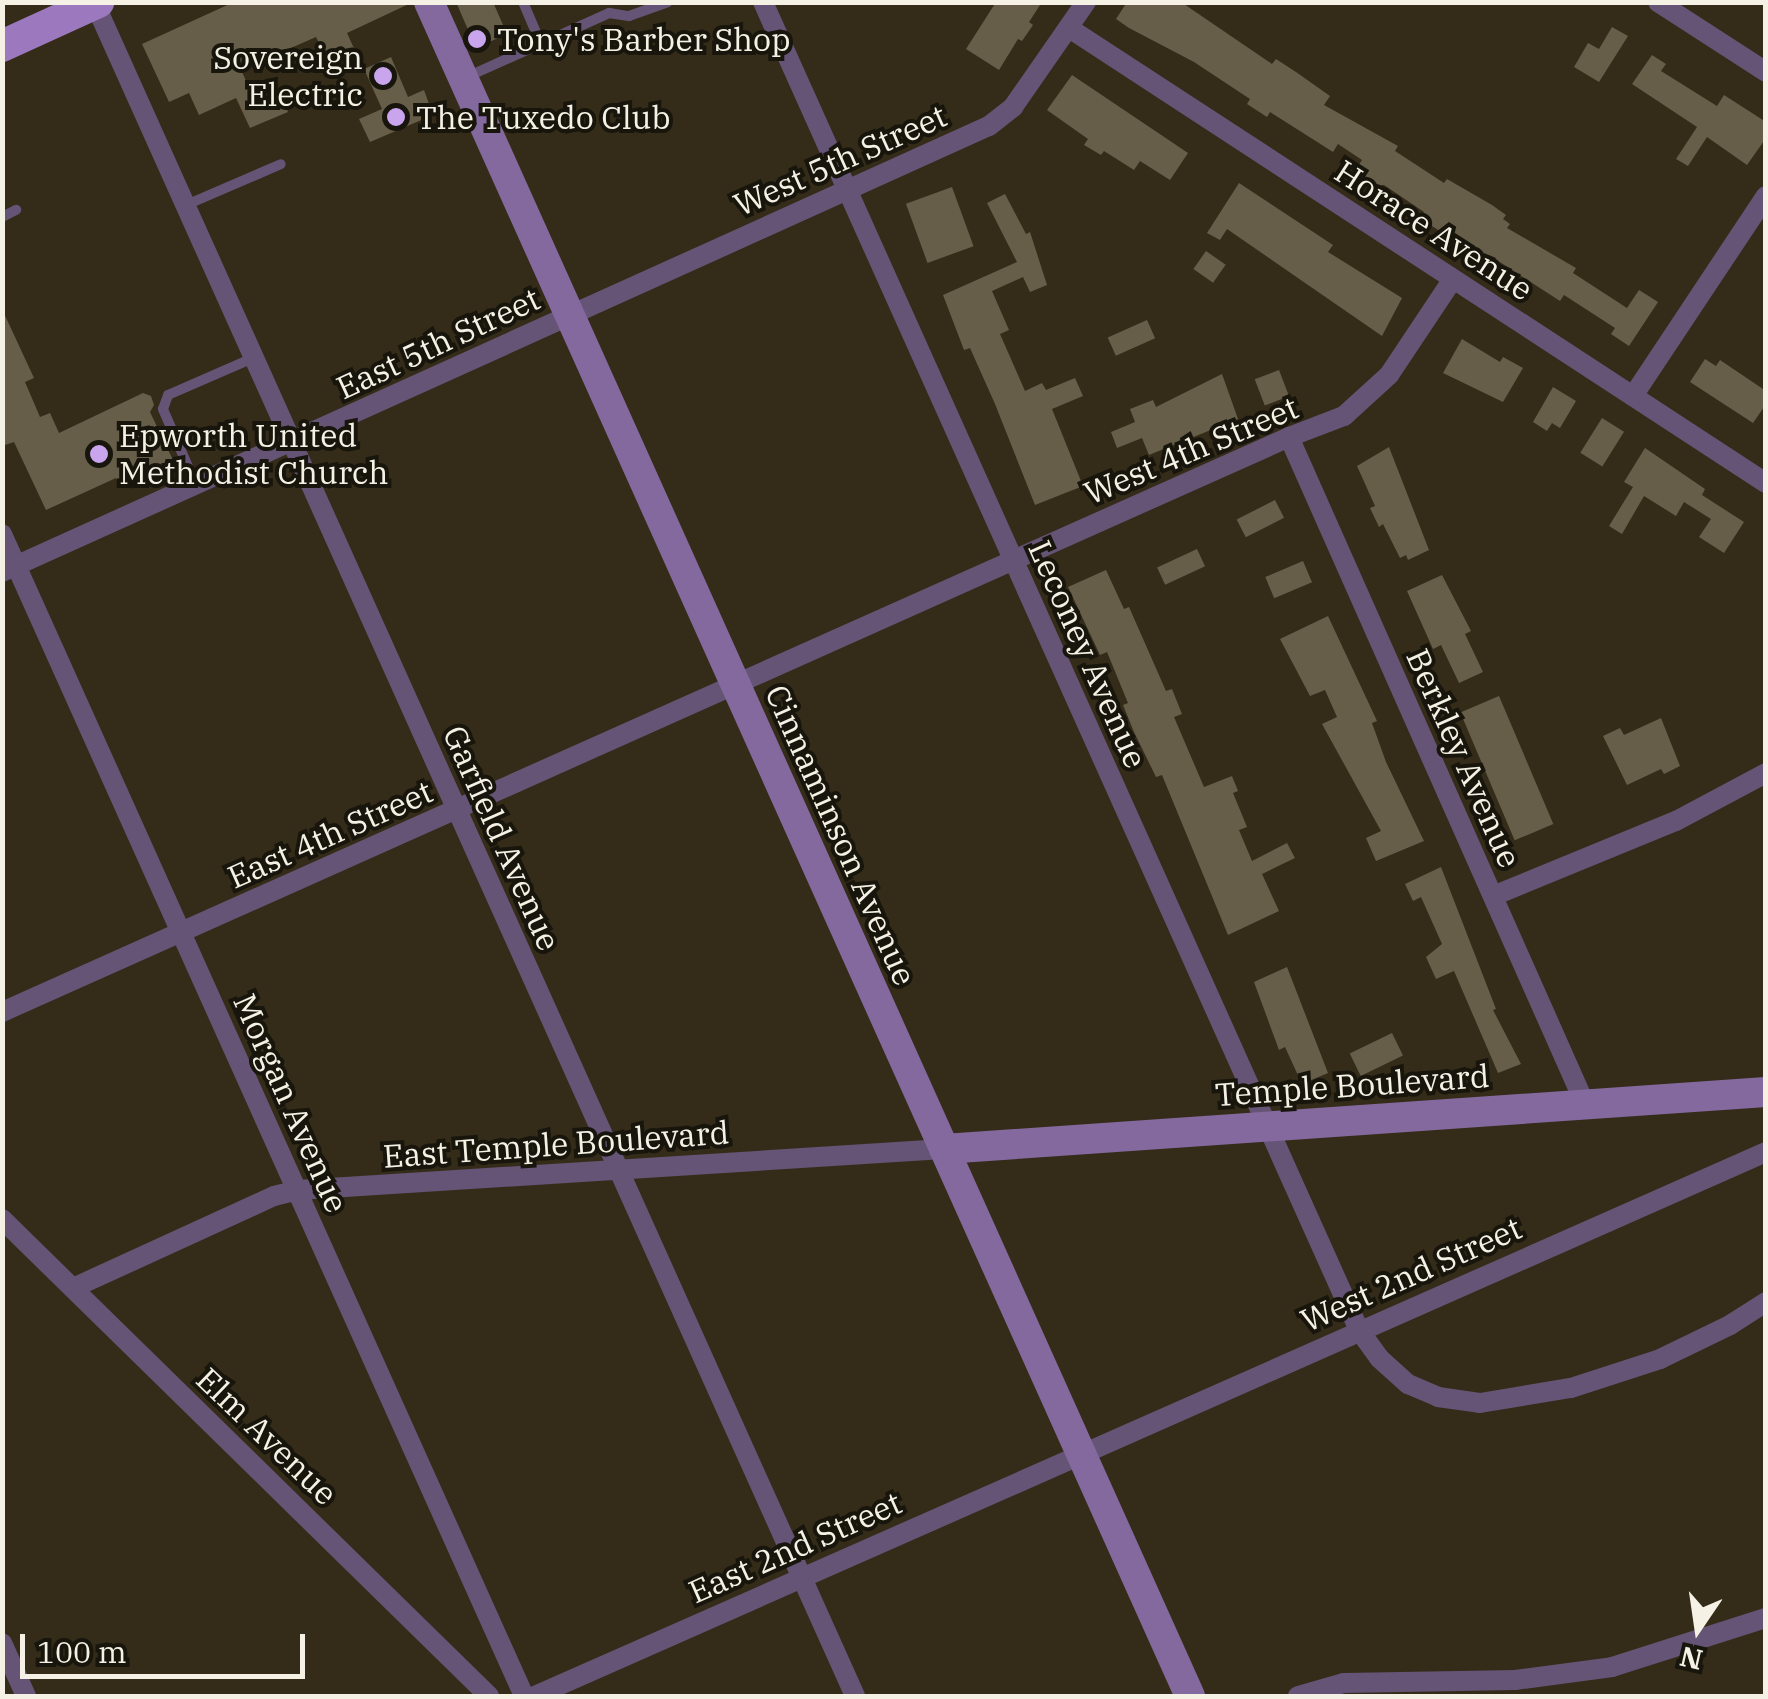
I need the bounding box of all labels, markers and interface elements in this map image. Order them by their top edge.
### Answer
place label: Tony's Barber Shop [497,20,791,58]
marker: Tony's Barber Shop [466,28,488,50]
place label: Sovereign Electric [213,39,363,114]
marker: Sovereign Electric [372,65,394,87]
street label: West 5th Street [728,96,952,224]
place label: The Tuxedo Club [416,98,671,136]
marker: The Tuxedo Club [385,106,407,128]
street label: Horace Avenue [1328,152,1540,308]
street label: East 5th Street [330,279,546,407]
street label: West 4th Street [1078,388,1304,512]
place label: Epworth United Methodist Church [119,417,389,492]
marker: Epworth United Methodist Church [88,443,110,465]
street label: Leconey Avenue [1021,534,1155,774]
street label: Berkley Avenue [1399,643,1529,873]
street label: Cinnaminson Avenue [758,679,924,991]
street label: Garfield Avenue [435,720,569,956]
street label: East 4th Street [222,772,438,896]
street label: Morgan Avenue [226,988,356,1218]
street label: Temple Boulevard [1214,1056,1490,1114]
street label: East Temple Boulevard [382,1113,730,1175]
street label: West 2nd Street [1295,1208,1527,1340]
street label: Elm Avenue [189,1359,345,1513]
street label: East 2nd Street [683,1483,907,1611]
north arrow [1648,1579,1748,1679]
scale bar [25,1614,310,1676]
text: 100 m [37,1632,127,1671]
text: N [1676,1638,1706,1679]

